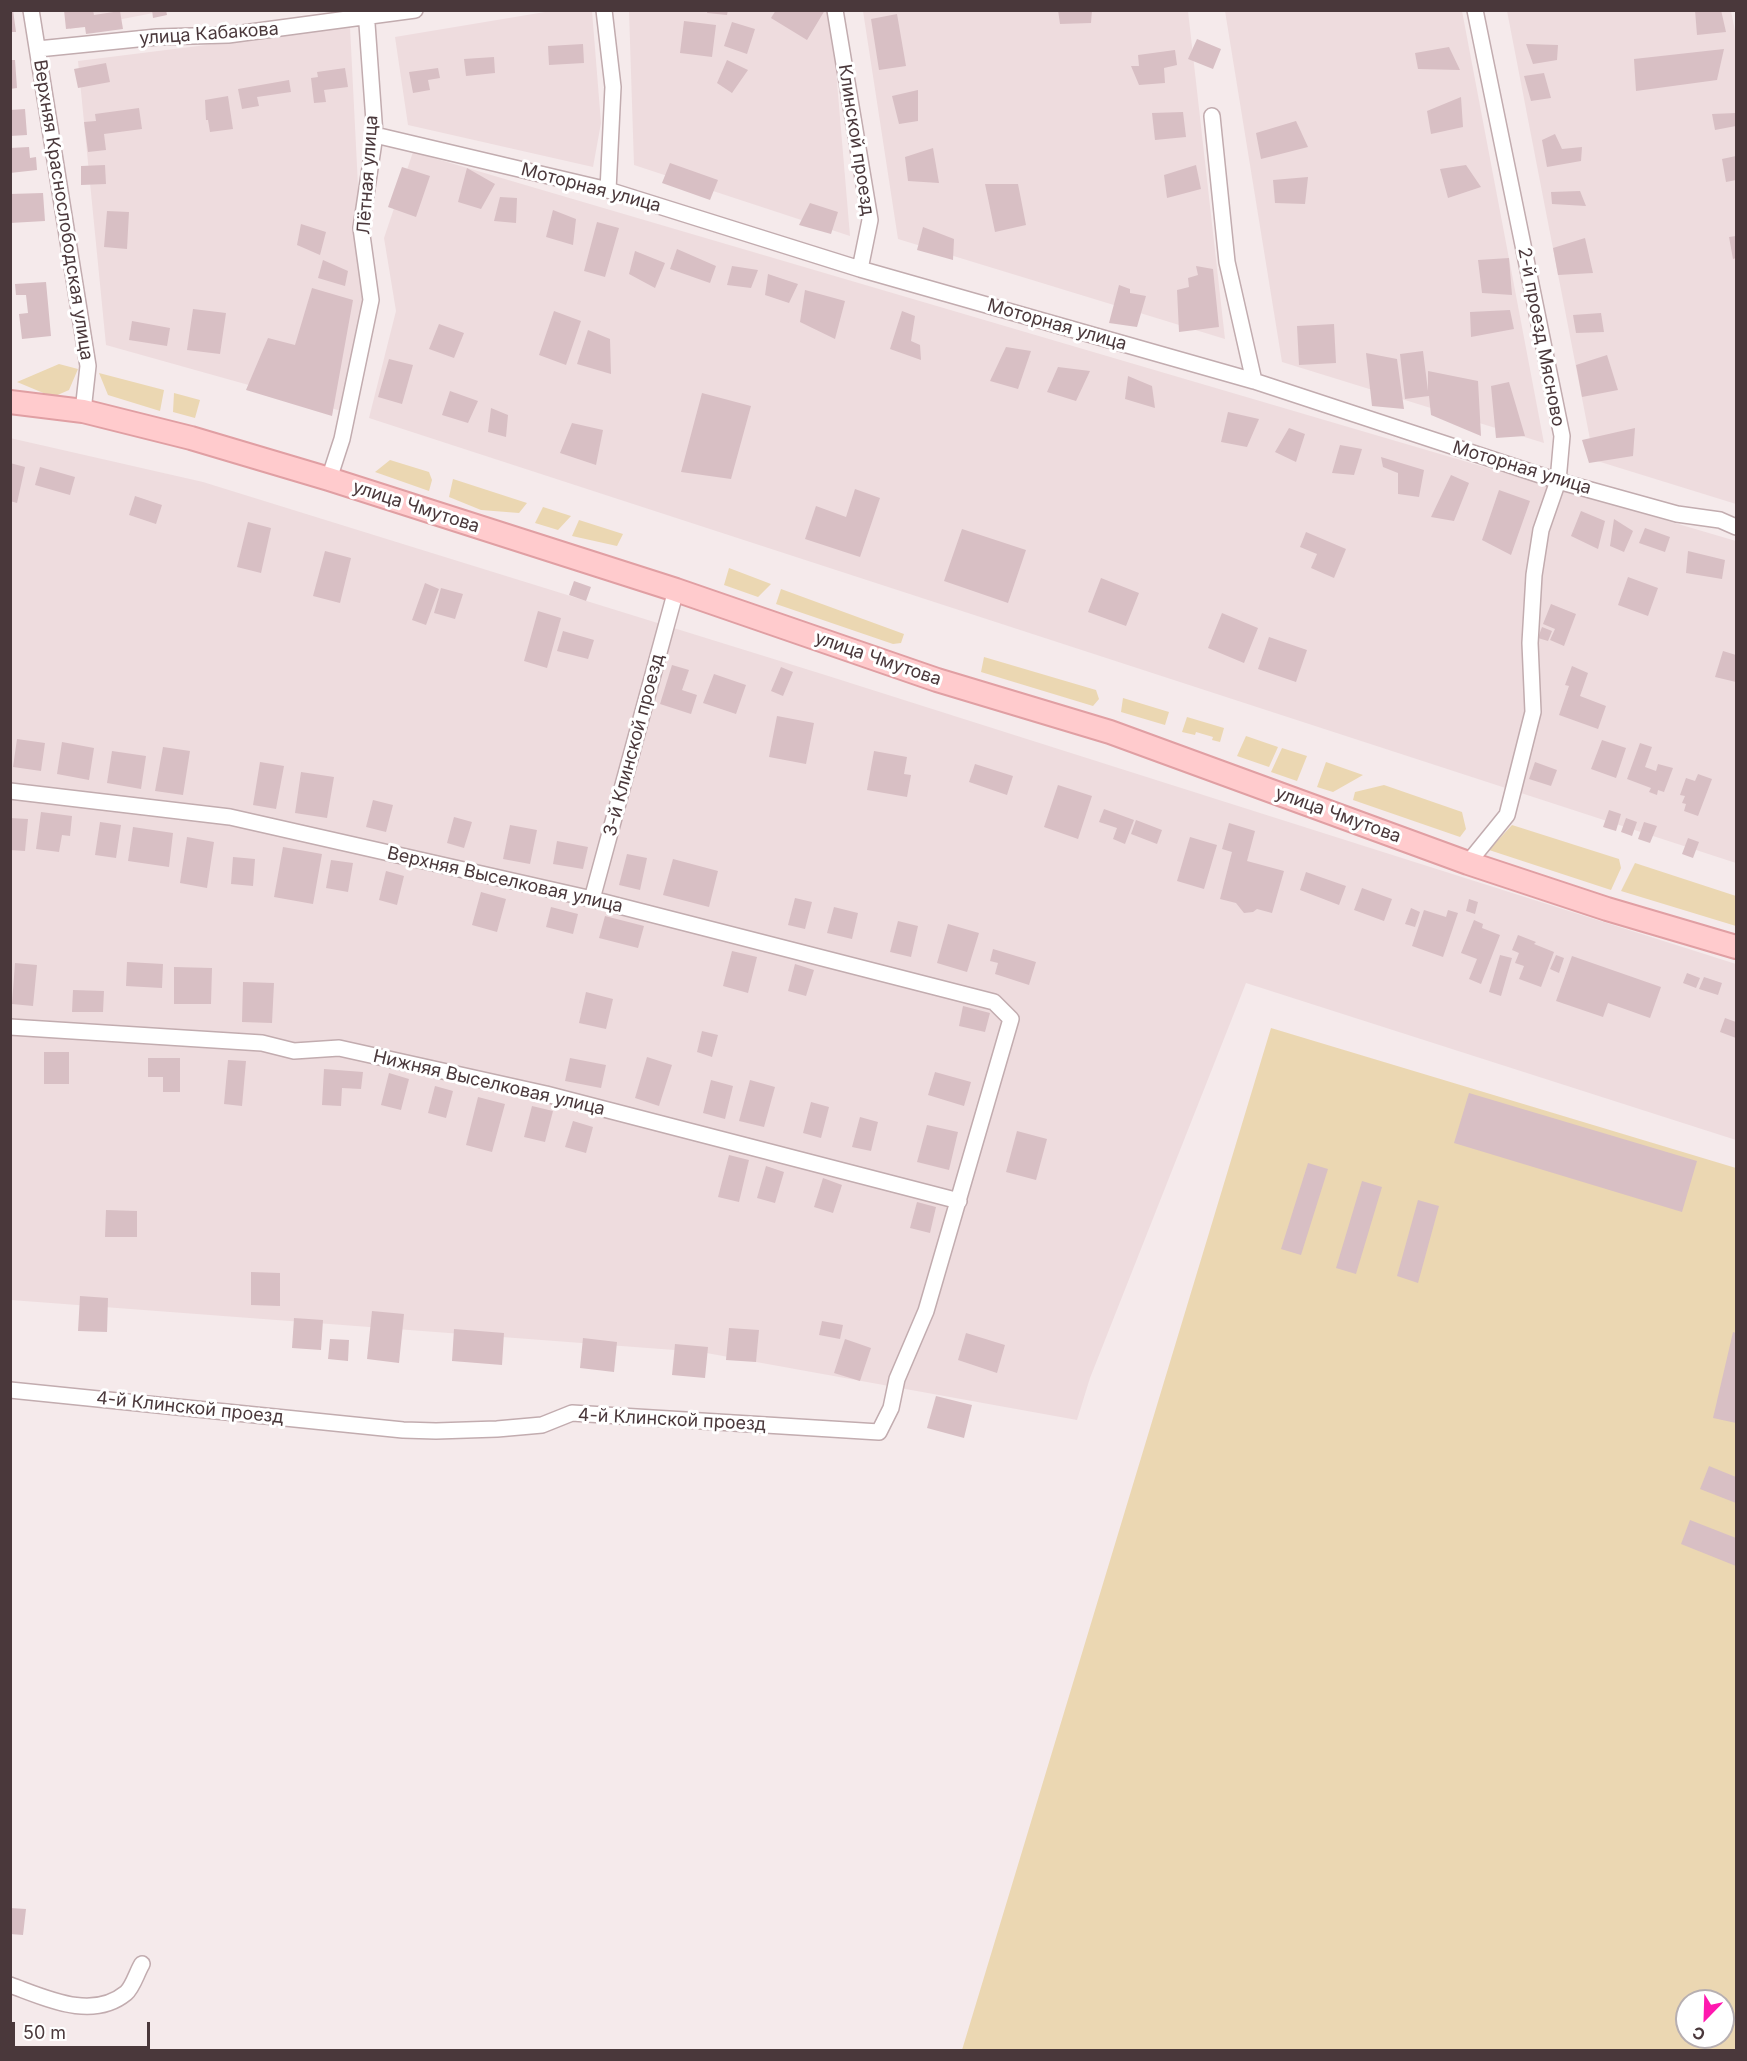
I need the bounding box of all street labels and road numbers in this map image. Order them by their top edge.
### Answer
street label: улица Кабакова [139,18,279,50]
street label: Верхняя Краснослободская улица [29,58,97,362]
street label: Клинской проезд [833,63,879,217]
street label: Лётная улица [353,115,383,235]
street label: Моторная улица [519,159,663,217]
street label: 2-й проезд Мясново [1513,246,1569,428]
street label: Моторная улица [985,295,1129,355]
street label: Моторная улица [1450,437,1594,499]
street label: улица Чмутова [350,476,482,538]
street label: улица Чмутова [812,627,944,691]
street label: 3-й Клинской проезд [599,651,669,839]
street label: улица Чмутова [1272,782,1404,848]
street label: Верхняя Выселковая улица [385,842,625,918]
street label: Нижняя Выселковая улица [371,1046,607,1120]
street label: 4-й Клинской проезд [95,1387,285,1429]
street label: 4-й Клинской проезд [577,1404,767,1436]

